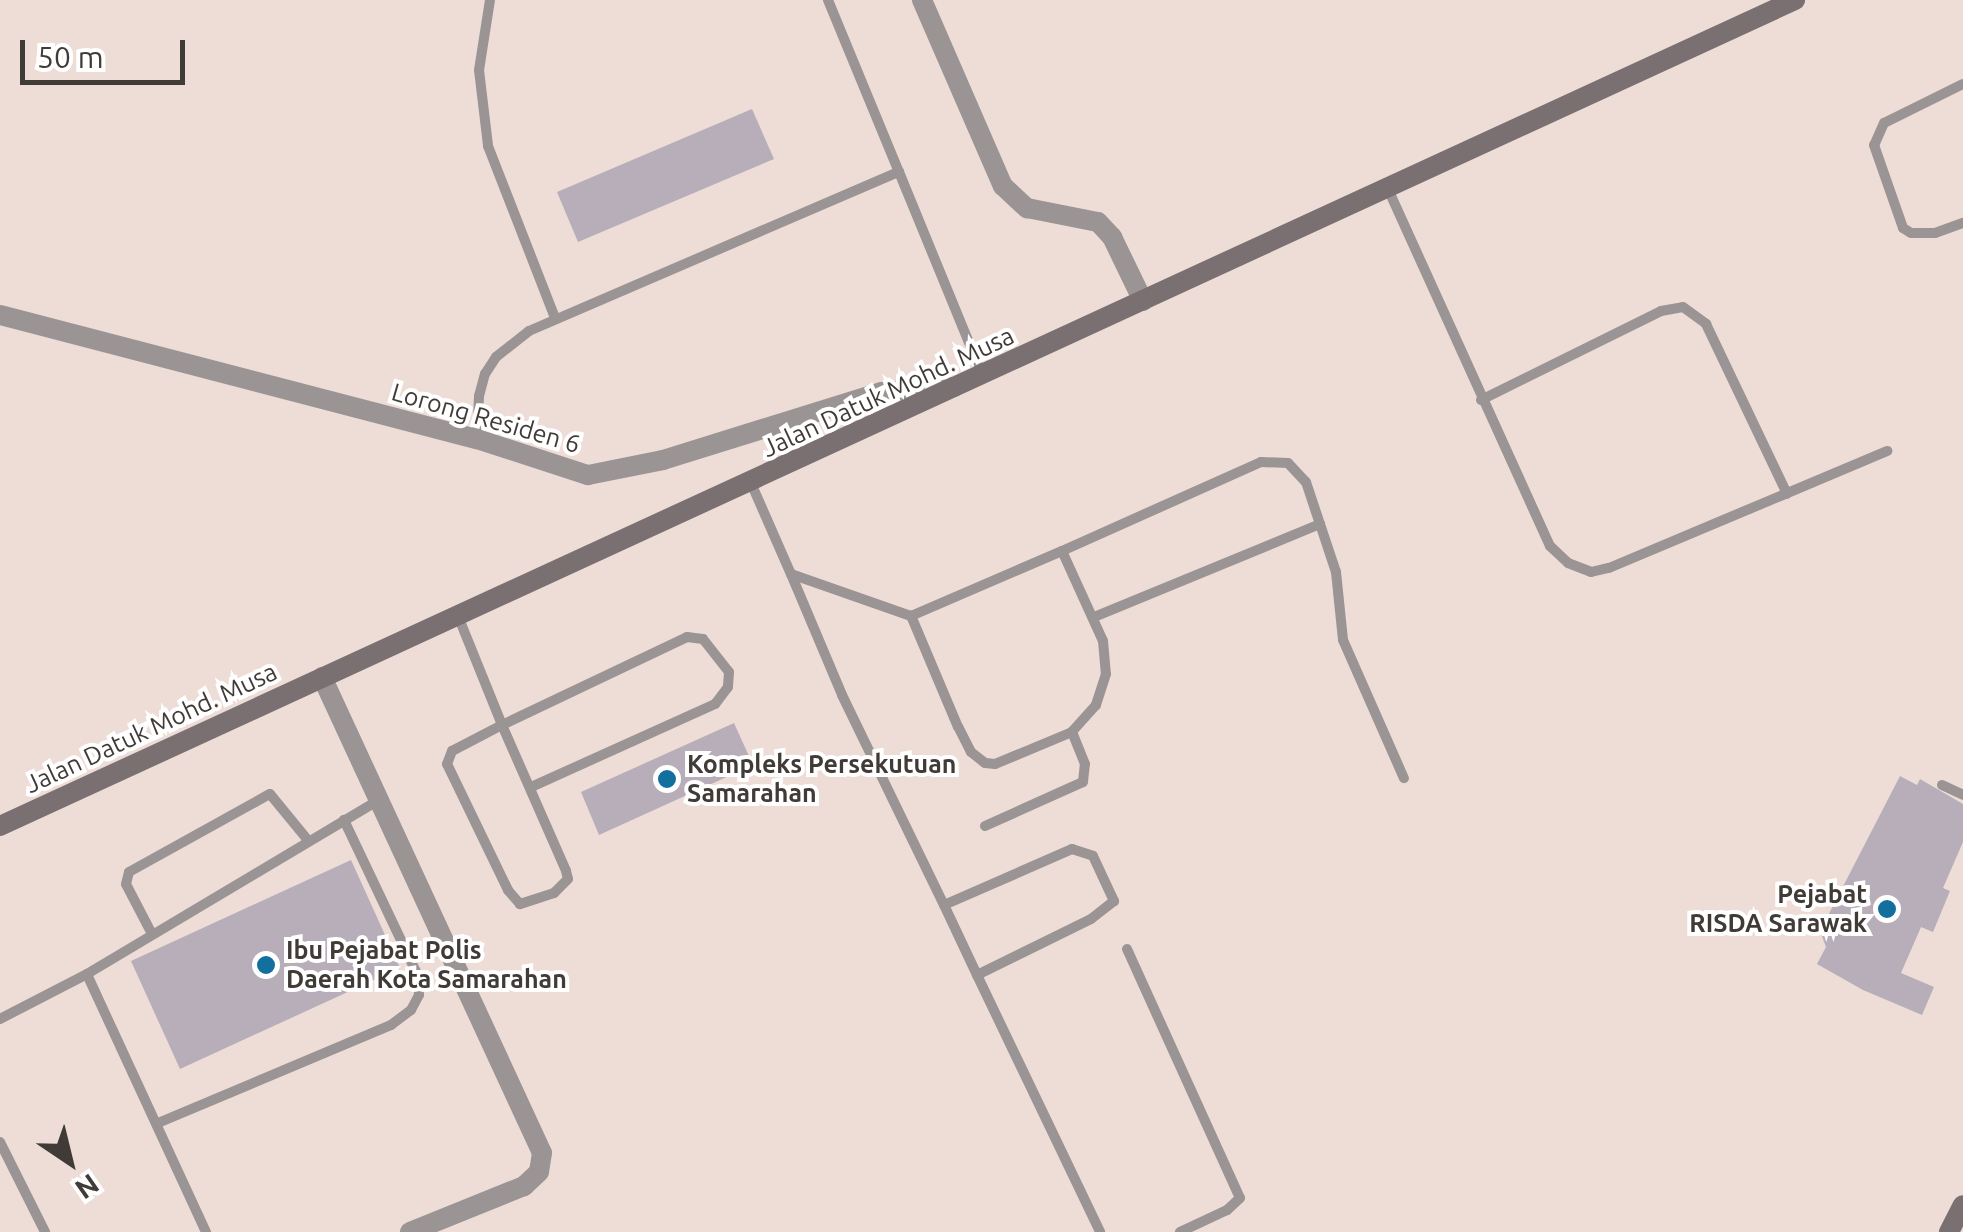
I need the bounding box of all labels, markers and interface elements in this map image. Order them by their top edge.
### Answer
scale bar [25,20,190,82]
text: 50 m [37,40,104,74]
street label: Jalan Datuk Mohd. Musa [757,320,1019,464]
street label: Lorong Residen 6 [388,377,584,459]
street label: Jalan Datuk Mohd. Musa [20,656,282,800]
place label: Kompleks Persekutuan Samarahan [687,750,956,809]
marker: Kompleks Persekutuan Samarahan [656,768,678,790]
place label: Pejabat RISDA Sarawak [1689,880,1867,939]
marker: Pejabat RISDA Sarawak [1876,898,1898,920]
place label: Ibu Pejabat Polis Daerah Kota Samarahan [286,936,567,995]
marker: Ibu Pejabat Polis Daerah Kota Samarahan [255,954,277,976]
north arrow [20,1112,120,1212]
text: N [70,1168,105,1206]

